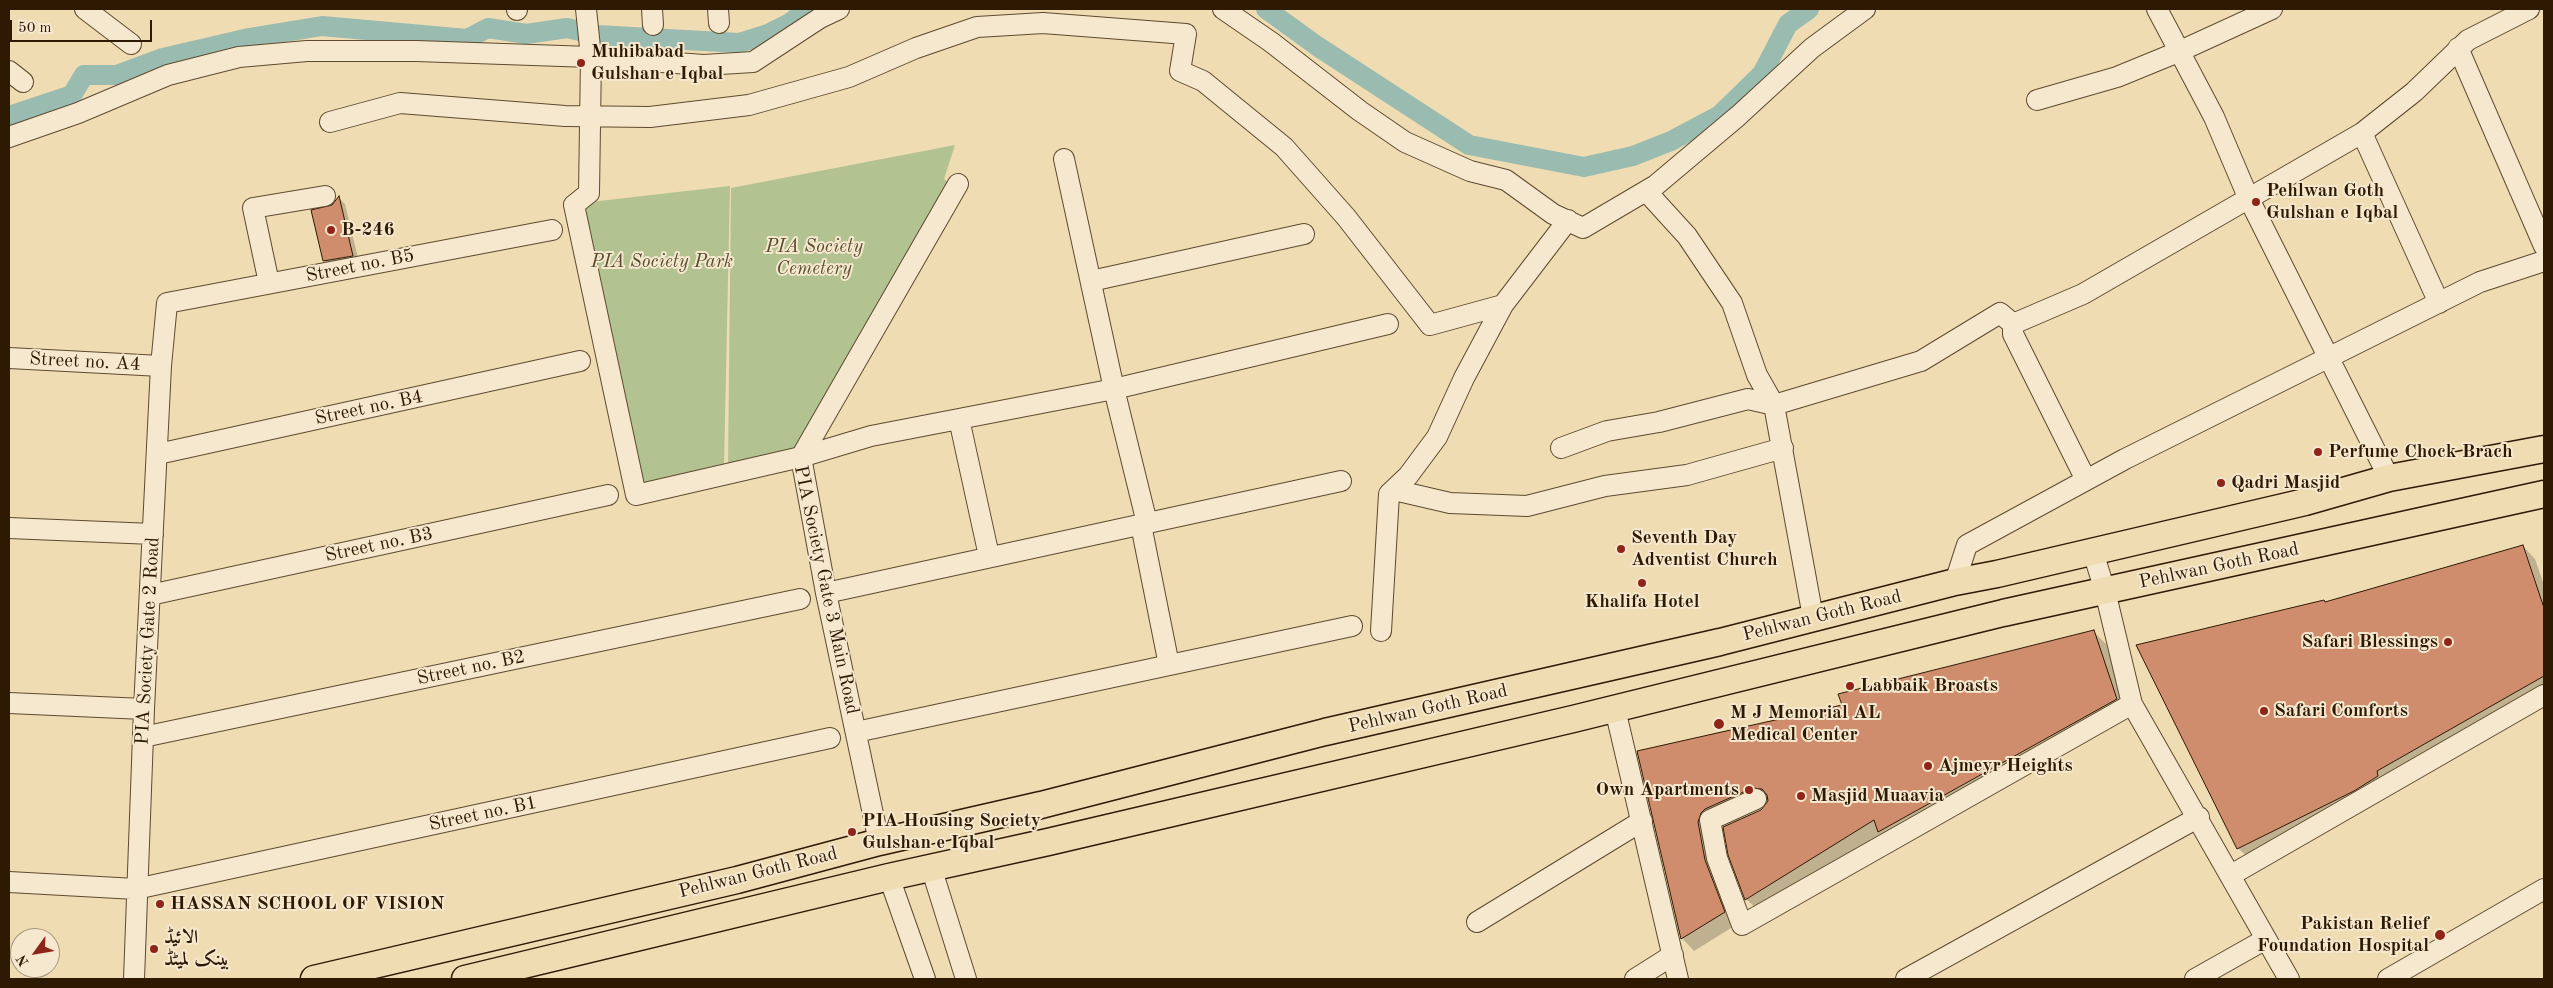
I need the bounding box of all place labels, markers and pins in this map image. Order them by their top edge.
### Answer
place label: Muhibabad Gulshan e Iqbal [591,41,723,85]
marker: Muhibabad Gulshan e Iqbal [575,57,587,69]
place label: Pehlwan Goth Gulshan e Iqbal [2266,180,2398,224]
marker: Pehlwan Goth Gulshan e Iqbal [2250,196,2262,208]
place label: B-246 [341,219,395,241]
marker: B-246 [325,224,337,236]
place label: Perfume Chock Brach [2328,441,2513,463]
marker: Perfume Chock Brach [2312,446,2324,458]
place label: Qadri Masjid [2231,472,2340,494]
marker: Qadri Masjid [2215,477,2227,489]
place label: Seventh Day Adventist Church [1631,527,1778,571]
marker: Seventh Day Adventist Church [1615,543,1627,555]
marker: Khalifa Hotel [1636,577,1648,589]
place label: Khalifa Hotel [1585,591,1699,613]
place label: Safari Blessings [2302,631,2438,653]
marker: Safari Blessings [2442,636,2454,648]
place label: Labbaik Broasts [1860,675,1998,697]
marker: Labbaik Broasts [1844,680,1856,692]
place label: Safari Comforts [2274,700,2408,722]
place label: M J Memorial AL Medical Center [1730,702,1880,746]
marker: Safari Comforts [2258,705,2270,717]
marker: M J Memorial AL Medical Center [1712,717,1726,731]
place label: Ajmeyr Heights [1938,755,2073,777]
marker: Ajmeyr Heights [1922,760,1934,772]
place label: Own Apartments [1596,779,1739,801]
marker: Own Apartments [1743,784,1755,796]
place label: Masjid Muaavia [1811,785,1944,807]
marker: Masjid Muaavia [1795,790,1807,802]
place label: PIA Housing Society Gulshan e Iqbal [862,810,1041,854]
marker: PIA Housing Society Gulshan e Iqbal [846,826,858,838]
place label: HASSAN SCHOOL OF VISION [170,893,445,915]
marker: HASSAN SCHOOL OF VISION [154,898,166,910]
place label: Pakistan Relief Foundation Hospital [2257,913,2429,957]
place label: الائیڈ بینک لمیٹڈ [164,927,229,971]
marker: Pakistan Relief Foundation Hospital [2433,928,2447,942]
marker: الائیڈ بینک لمیٹڈ [148,943,160,955]

